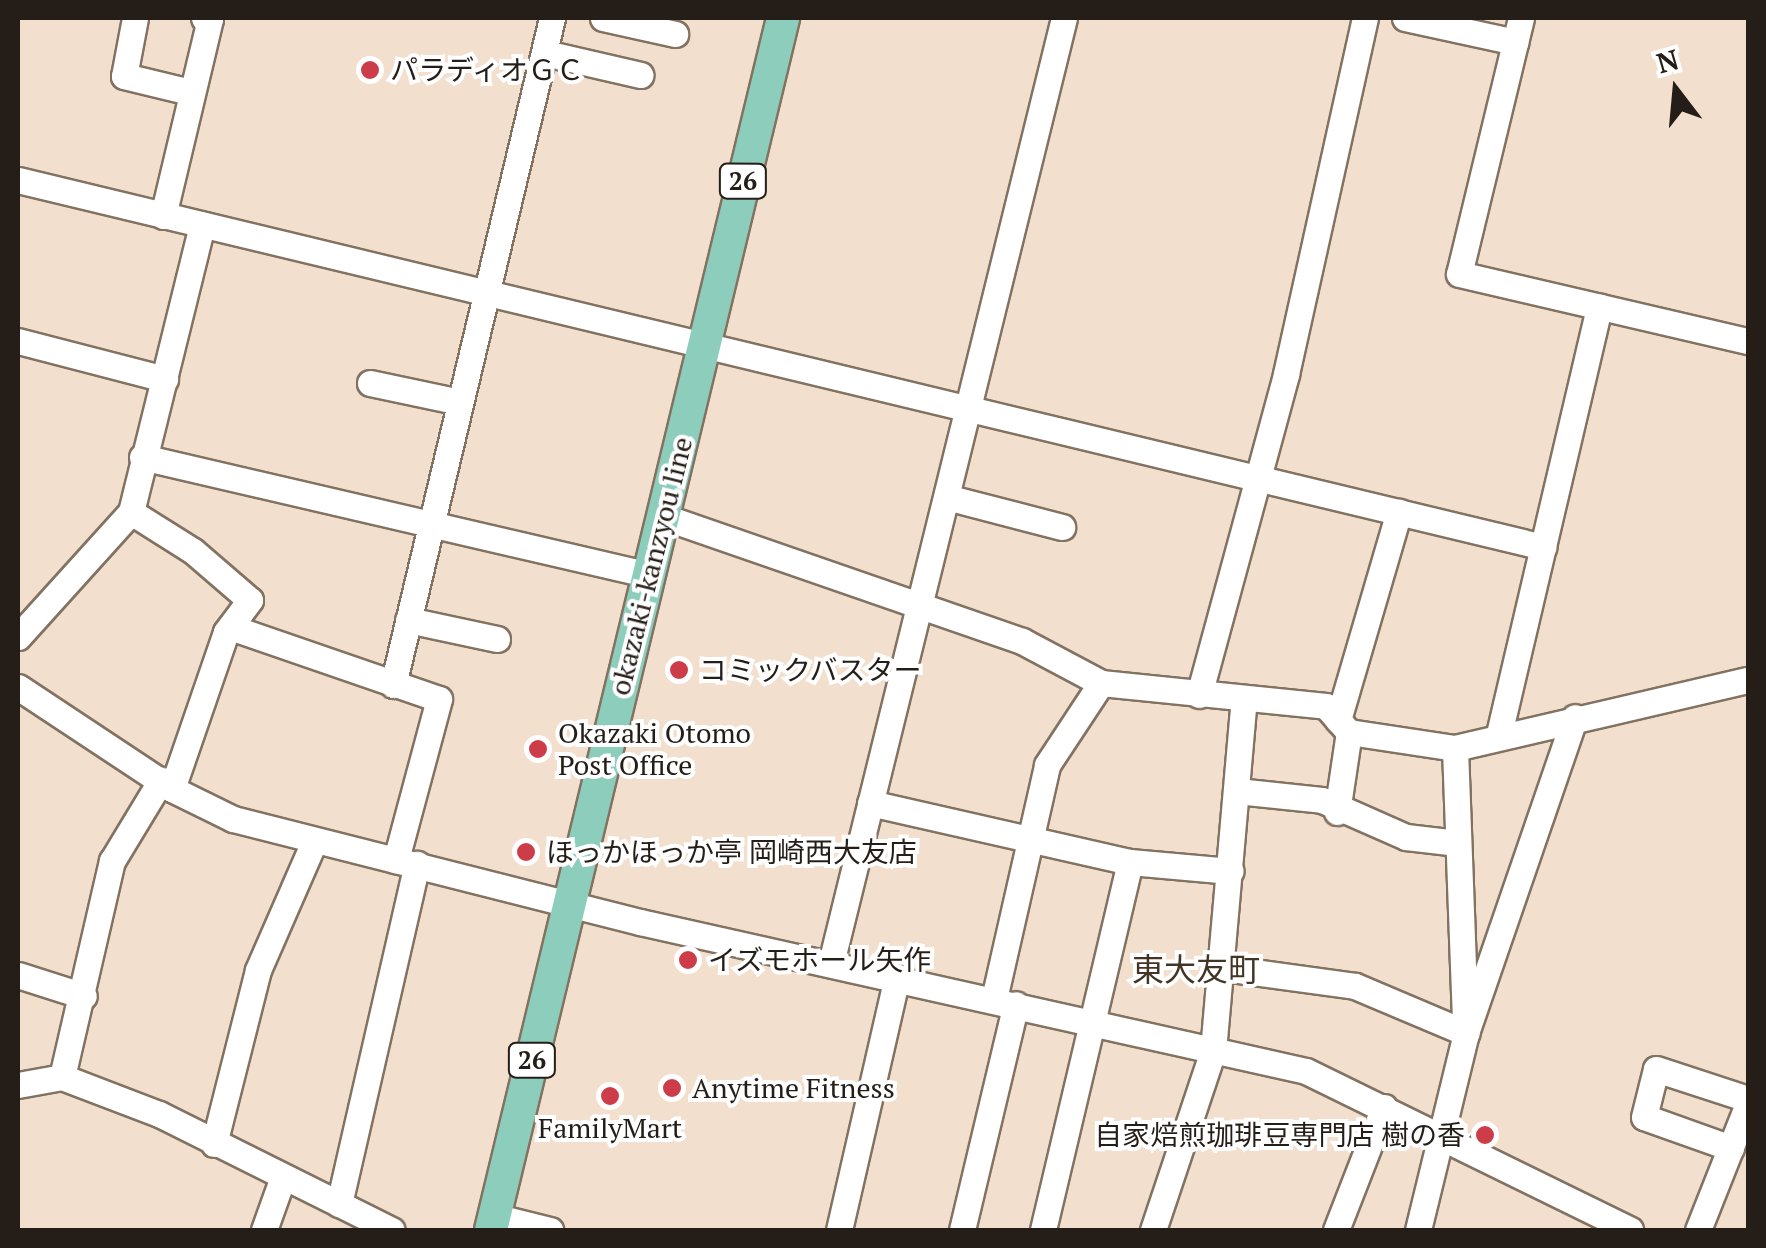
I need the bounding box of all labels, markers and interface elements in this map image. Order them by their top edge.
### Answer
north arrow [1626,40,1726,140]
text: N [1652,40,1683,81]
place label: パラディオＧＣ [390,53,586,87]
marker: パラディオＧＣ [359,59,381,81]
road number: 26 [718,161,768,201]
street label: okazaki-kanzyou line [603,433,699,699]
place label: コミックバスター [699,653,923,687]
marker: コミックバスター [668,659,690,681]
place label: Okazaki Otomo Post Office [558,716,751,782]
marker: Okazaki Otomo Post Office [527,738,549,760]
place label: ほっかほっか亭 岡崎西大友店 [546,835,917,869]
marker: ほっかほっか亭 岡崎西大友店 [515,841,537,863]
place label: イズモホール矢作 [708,943,932,977]
marker: イズモホール矢作 [677,949,699,971]
district label: 東大友町 [1132,950,1260,988]
road number: 26 [507,1040,557,1080]
place label: Anytime Fitness [692,1071,895,1105]
marker: Anytime Fitness [661,1077,683,1099]
marker: FamilyMart [599,1085,621,1107]
place label: FamilyMart [538,1111,682,1145]
place label: 自家焙煎珈琲豆専門店 樹の香 [1094,1118,1465,1152]
marker: 自家焙煎珈琲豆専門店 樹の香 [1474,1124,1496,1146]

